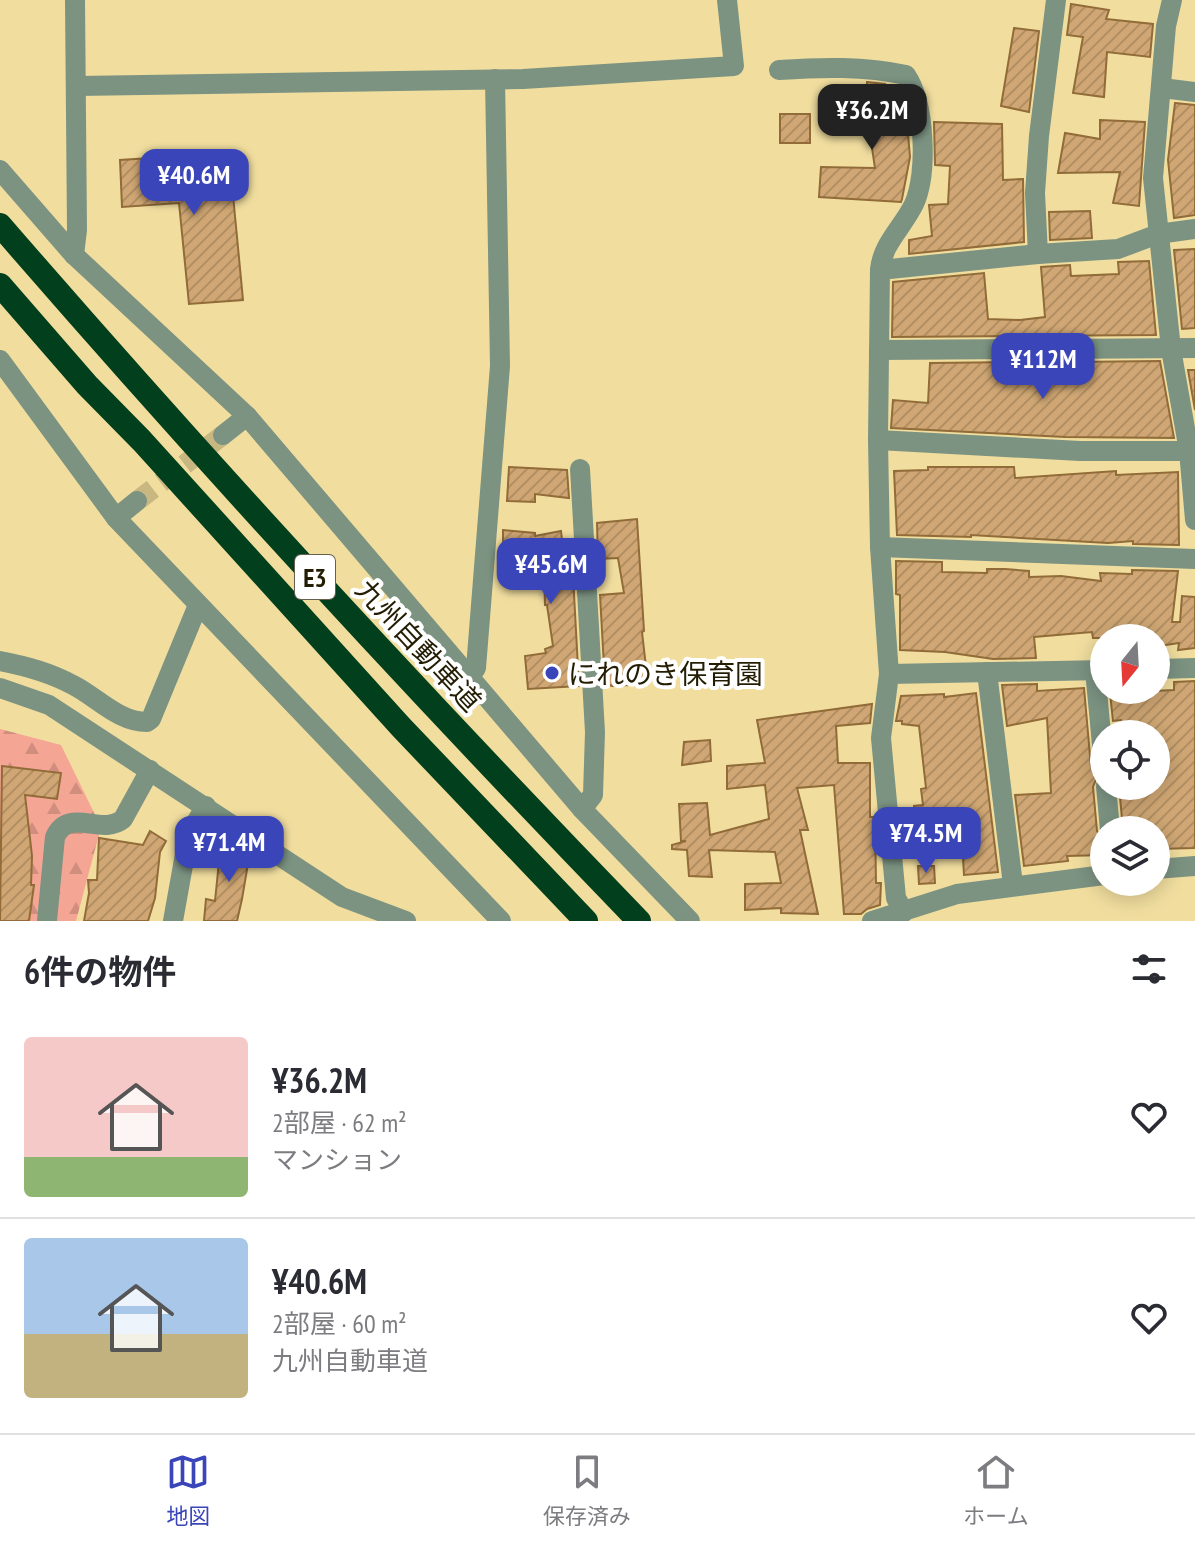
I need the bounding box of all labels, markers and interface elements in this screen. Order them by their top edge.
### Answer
pin: ¥36.2M [807,84,937,152]
text: ¥36.2M [836,93,908,126]
pin: ¥40.6M [129,149,259,217]
text: ¥40.6M [158,158,230,191]
pin: ¥112M [987,333,1099,401]
text: ¥112M [1010,342,1076,375]
pin: ¥45.6M [486,538,616,606]
text: ¥45.6M [515,547,587,580]
road number: E3 [295,555,335,599]
street label: 九州自動車道 [348,571,490,719]
north arrow [1090,624,1170,704]
map controls [1090,624,1170,896]
place label: にれのき保育園 [568,655,763,692]
marker: にれのき保育園 [543,664,561,682]
button: locate [1090,720,1170,800]
pin: ¥74.5M [861,807,991,875]
pin: ¥71.4M [164,816,294,884]
text: ¥74.5M [890,816,962,849]
button: layers [1090,816,1170,896]
text: ¥71.4M [193,825,265,858]
icon: filters [1127,947,1171,991]
text: 6件の物件 [24,949,176,993]
text: ¥36.2M [272,1058,367,1102]
icon: home [88,1069,184,1165]
icon: heart [1127,1095,1171,1139]
text: 2部屋 · 62 m² [272,1106,407,1139]
text: マンション [272,1143,402,1176]
text: ¥40.6M [272,1259,367,1303]
icon: home [88,1270,184,1366]
icon: heart [1127,1296,1171,1340]
text: 2部屋 · 60 m² [272,1307,407,1340]
text: 九州自動車道 [272,1344,428,1377]
tab: 地図 [166,1450,210,1530]
tab: 保存済み [543,1450,631,1530]
tab: ホーム [963,1450,1029,1530]

